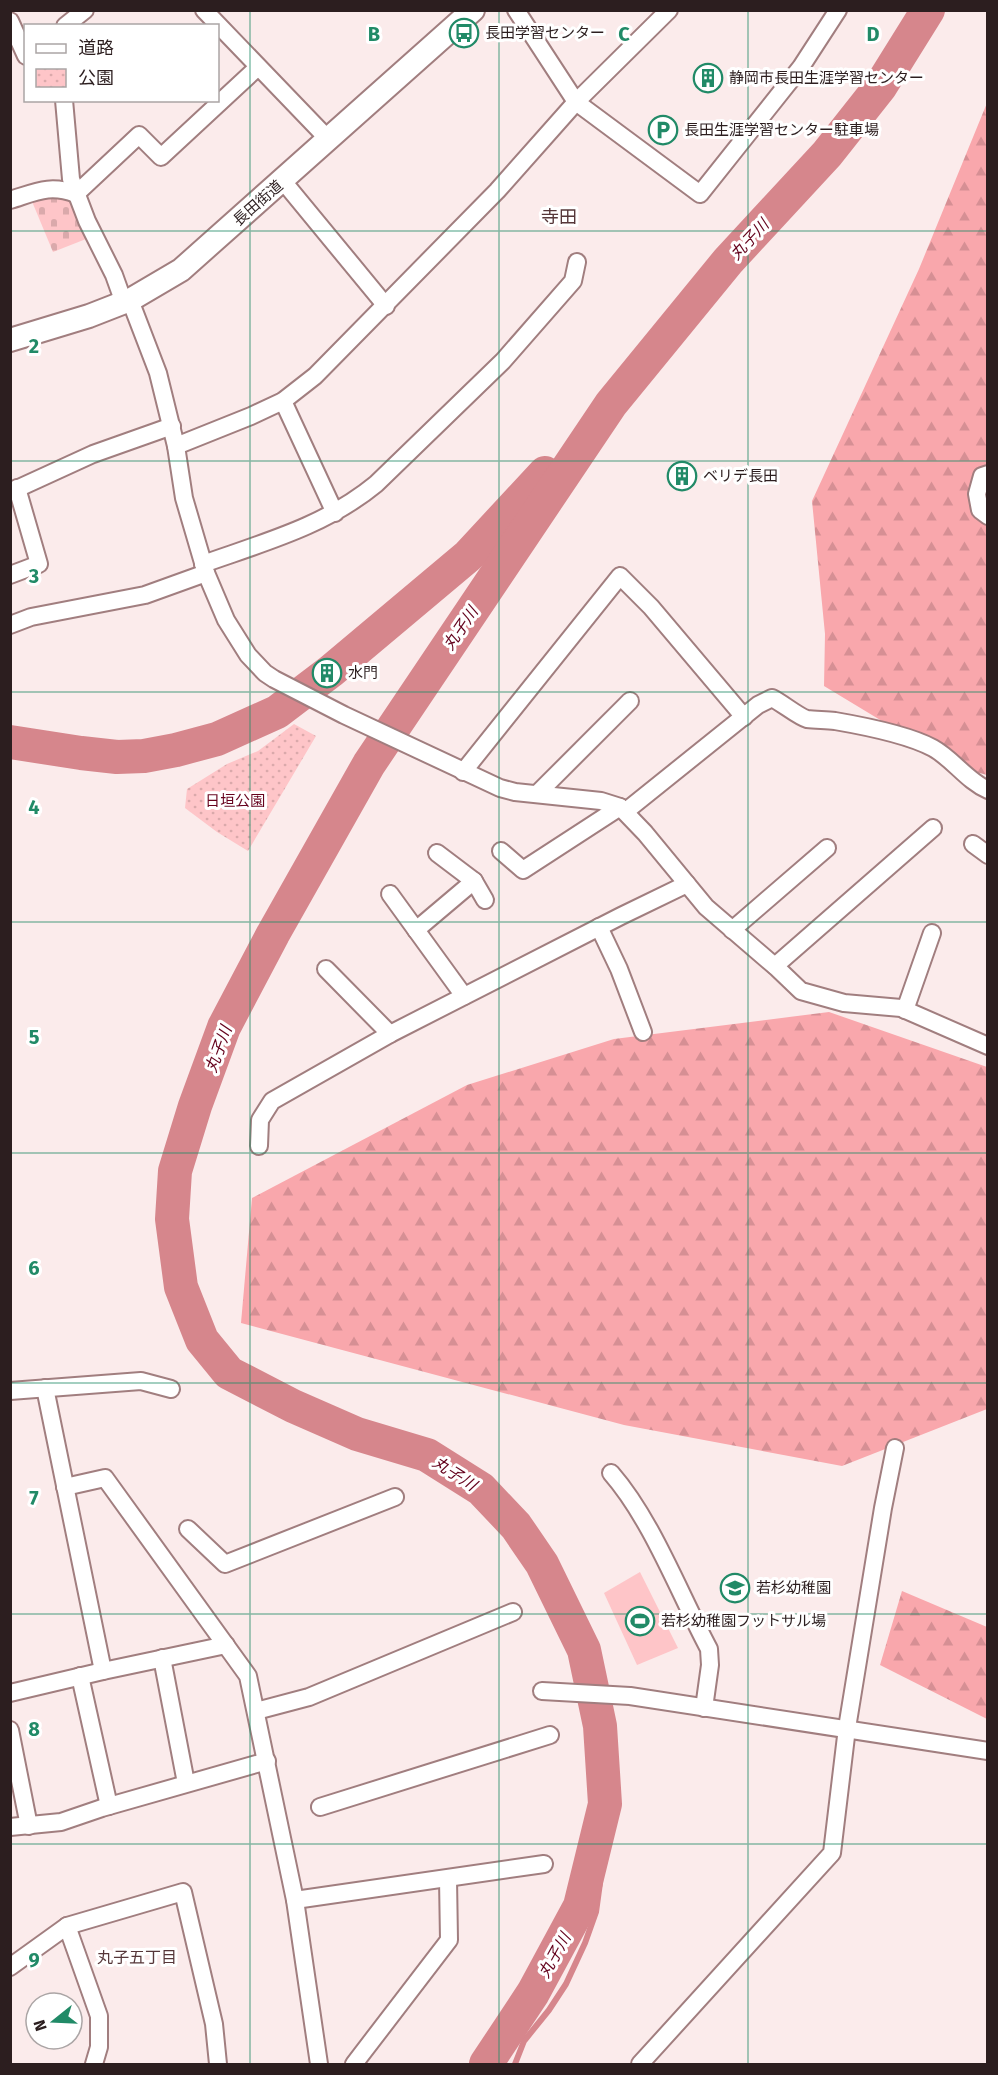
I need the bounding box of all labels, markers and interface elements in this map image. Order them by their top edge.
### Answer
bus stop icon: 長田学習センター [448,17,480,49]
text: B [368,22,380,46]
text: C [618,22,630,46]
text: D [866,22,880,46]
legend [24,24,219,102]
place label: 長田学習センター [485,24,605,42]
text: 道路 [78,37,114,59]
building icon: 静岡市長田生涯学習センター [692,62,724,94]
text: 公園 [78,67,114,89]
place label: 静岡市長田生涯学習センター [729,69,924,87]
parking icon: 長田生涯学習センター駐車場 [647,114,679,146]
place label: 長田生涯学習センター駐車場 [684,121,879,139]
street label: 長田街道 [229,177,287,229]
district label: 寺田 [541,206,577,228]
water label: 丸子川 [726,214,774,263]
text: 2 [29,334,39,358]
building icon: ベリデ長田 [666,460,698,492]
place label: ベリデ長田 [703,467,778,485]
text: 3 [28,564,39,588]
water label: 丸子川 [439,601,483,653]
building icon: 水門 [311,657,343,689]
place label: 水門 [348,664,378,682]
park label: 日垣公園 [205,792,265,810]
text: 4 [28,795,40,819]
water label: 丸子川 [201,1021,236,1075]
text: 5 [29,1025,40,1049]
text: 6 [28,1256,40,1280]
water label: 丸子川 [429,1452,482,1496]
text: 7 [29,1486,39,1510]
school or university icon: 若杉幼稚園 [719,1572,751,1604]
place label: 若杉幼稚園 [756,1579,831,1597]
sports icon: 若杉幼稚園フットサル場 [624,1605,656,1637]
place label: 若杉幼稚園フットサル場 [661,1612,826,1630]
text: 8 [28,1717,40,1741]
water label: 丸子川 [534,1928,575,1981]
text: 9 [28,1948,40,1972]
district label: 丸子五丁目 [97,1948,177,1967]
north arrow [24,1991,84,2051]
text: N [30,2018,51,2033]

